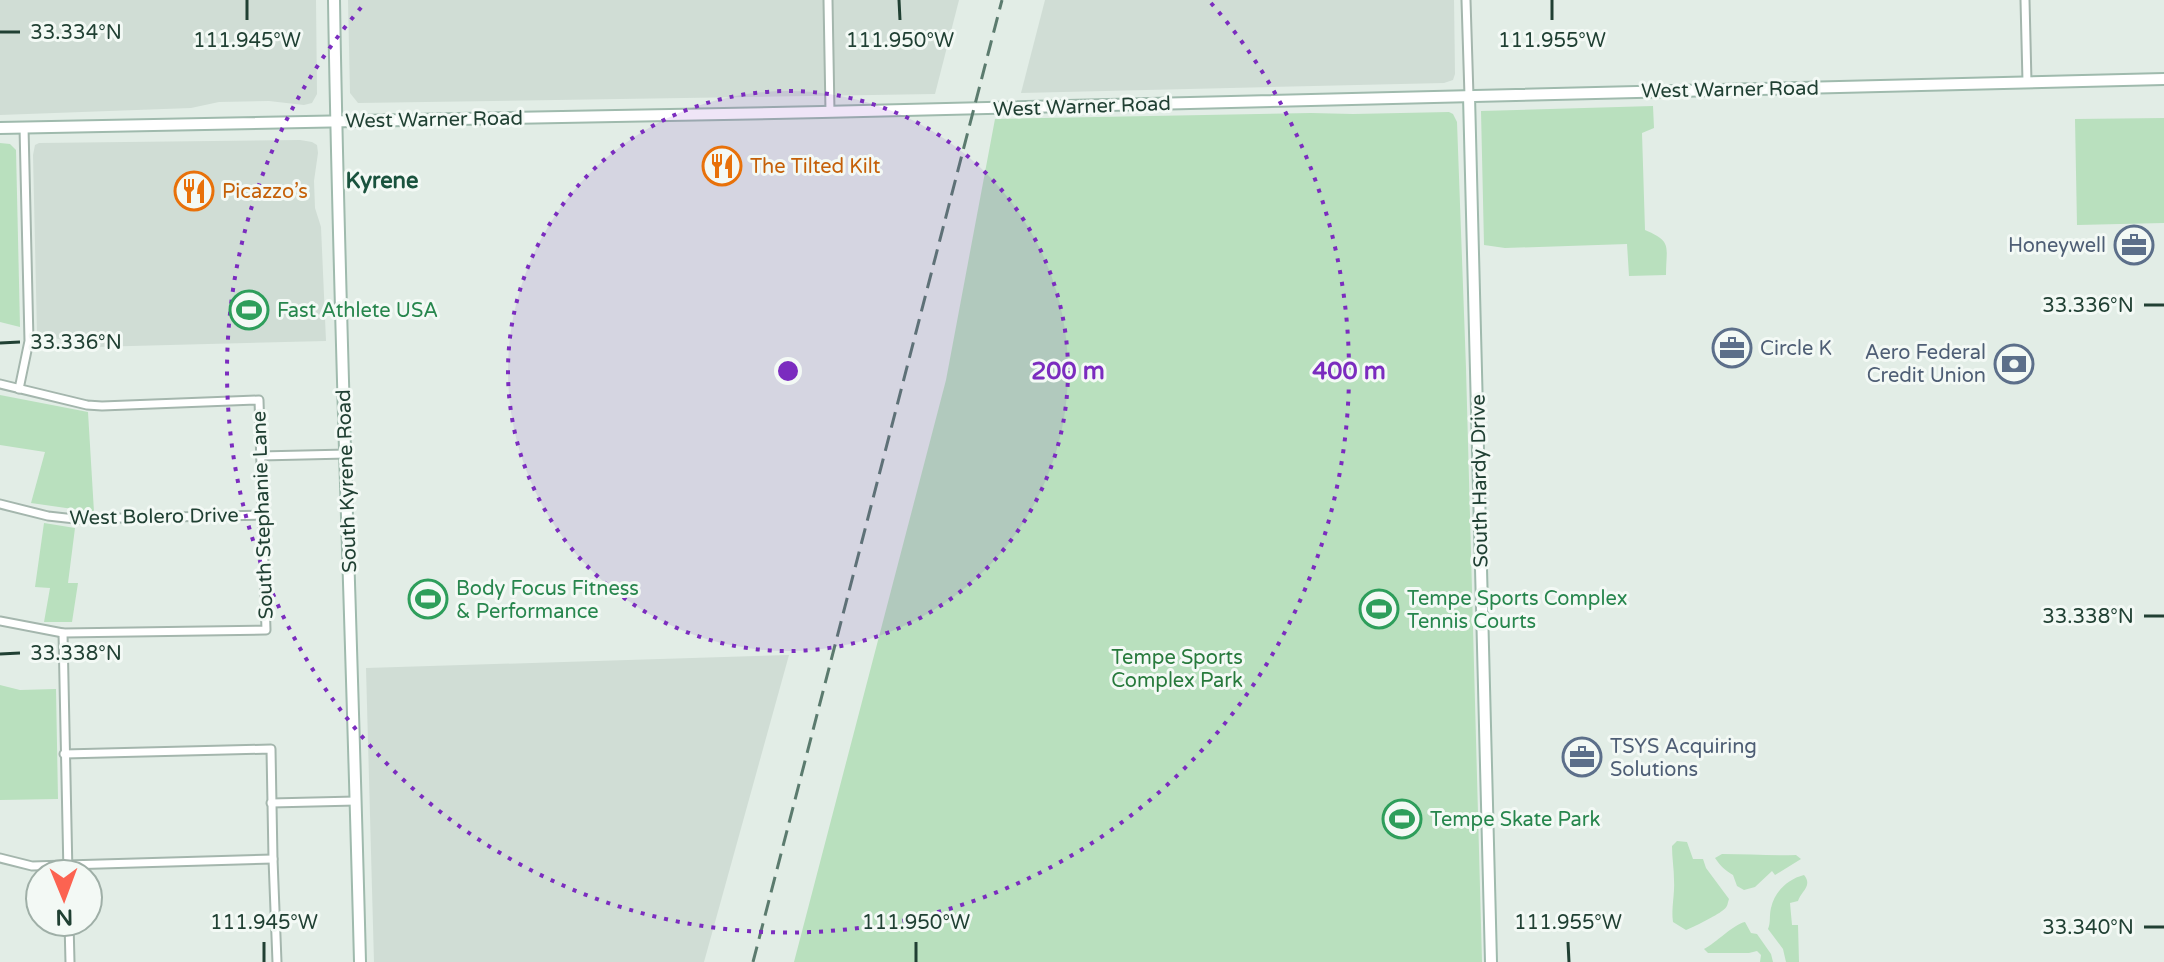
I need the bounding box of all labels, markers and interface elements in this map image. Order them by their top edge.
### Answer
text: 33.334°N [30,21,122,45]
text: 111.945°W [193,29,301,53]
text: 111.950°W [846,29,954,53]
text: 111.955°W [1498,29,1606,53]
street label: West Warner Road [1641,76,1819,104]
street label: West Warner Road [993,92,1171,122]
street label: West Warner Road [345,106,523,134]
restaurant icon: The Tilted Kilt [701,145,743,187]
place label: The Tilted Kilt [750,155,881,179]
district label: Kyrene [346,168,418,194]
restaurant icon: Picazzo’s [173,170,215,212]
place label: Picazzo’s [222,180,308,204]
office icon: Honeywell [2113,224,2155,266]
place label: Honeywell [2008,234,2106,258]
sports icon: Fast Athlete USA [228,289,270,331]
text: 33.336°N [2042,294,2134,318]
place label: Fast Athlete USA [277,299,438,323]
office icon: Circle K [1711,327,1753,369]
text: 33.336°N [30,331,122,355]
place label: Circle K [1760,337,1832,361]
place label: Aero Federal Credit Union [1865,341,1986,388]
bank icon: Aero Federal Credit Union [1993,343,2035,385]
centre of rings [774,357,802,385]
text: 200 m [1031,357,1105,386]
text: 400 m [1312,357,1386,386]
street label: South Kyrene Road [332,389,362,573]
street label: South Hardy Drive [1466,394,1494,568]
street label: South Stephanie Lane [247,410,279,620]
street label: West Bolero Drive [69,504,239,530]
place label: Body Focus Fitness & Performance [456,577,639,624]
sports icon: Body Focus Fitness & Performance [407,578,449,620]
place label: Tempe Sports Complex Tennis Courts [1407,587,1627,634]
sports icon: Tempe Sports Complex Tennis Courts [1358,588,1400,630]
text: 33.338°N [2042,605,2134,629]
text: 33.338°N [30,642,122,666]
park label: Tempe Sports Complex Park [1111,646,1243,693]
place label: TSYS Acquiring Solutions [1610,735,1757,782]
office icon: TSYS Acquiring Solutions [1561,736,1603,778]
sports icon: Tempe Skate Park [1381,798,1423,840]
place label: Tempe Skate Park [1430,808,1600,832]
north arrow [24,858,104,938]
text: N [55,904,73,930]
text: 111.945°W [210,911,318,935]
text: 111.950°W [862,911,970,935]
text: 111.955°W [1514,911,1622,935]
text: 33.340°N [2042,916,2134,940]

